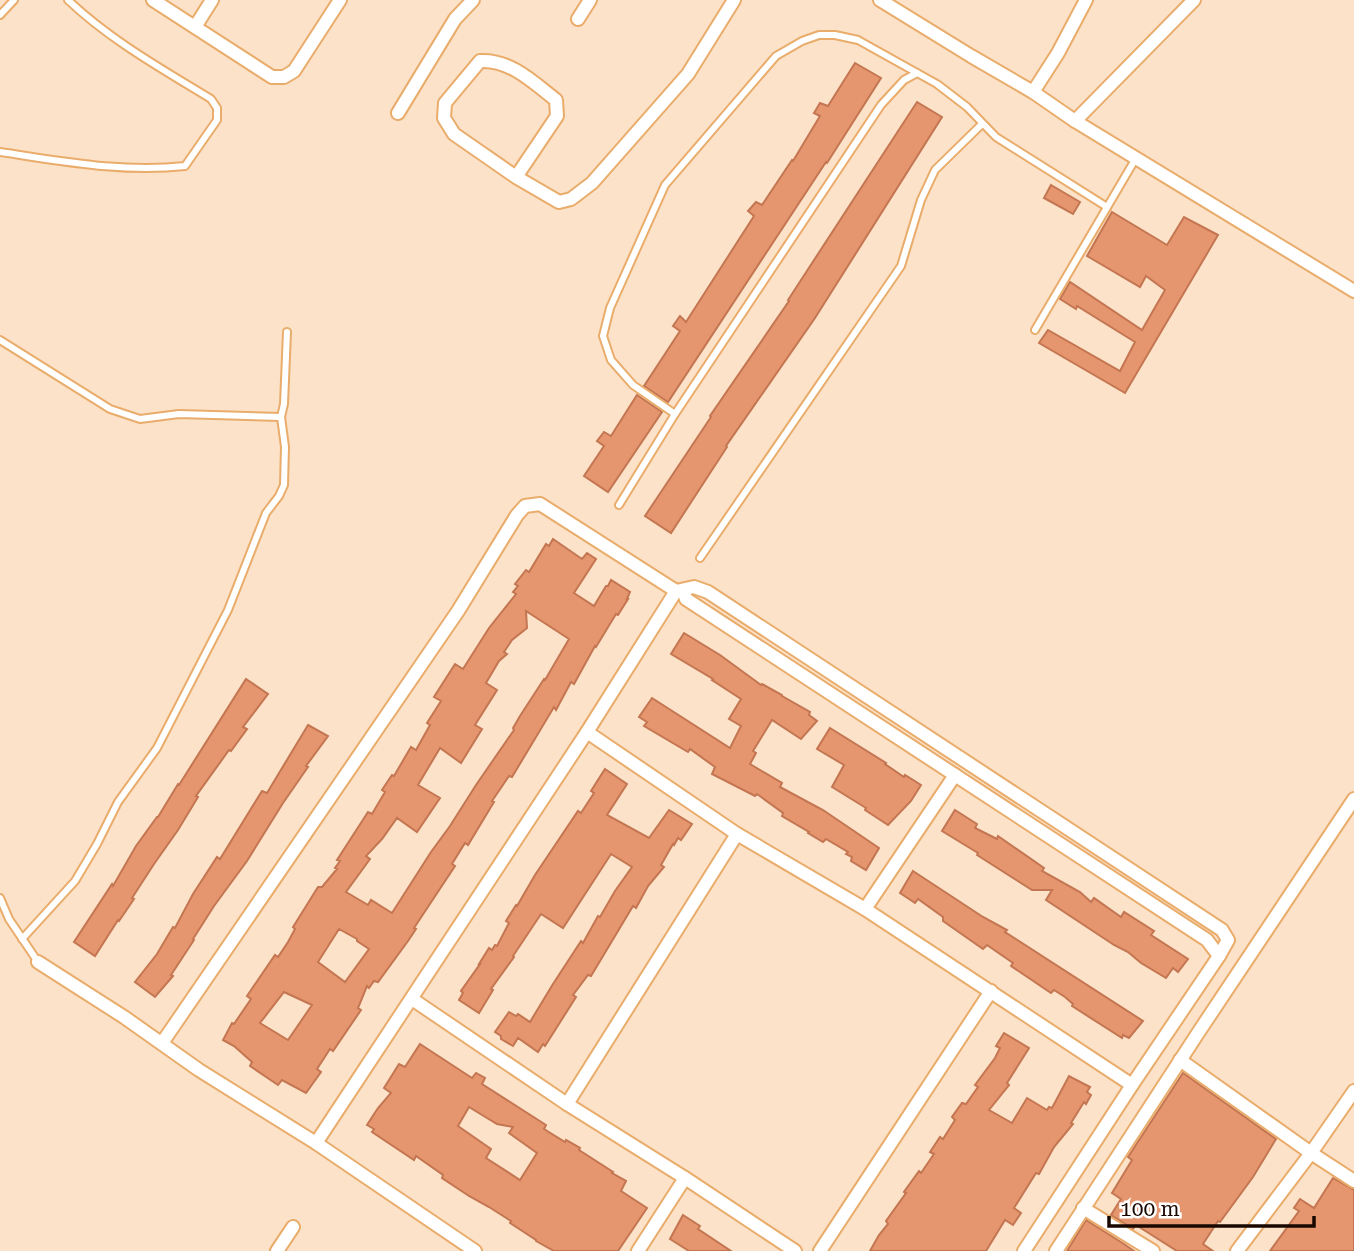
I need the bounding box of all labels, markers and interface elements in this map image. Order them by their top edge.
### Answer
scale bar [1109,1184,1314,1228]
text: 100 m [1120,1197,1180,1221]

